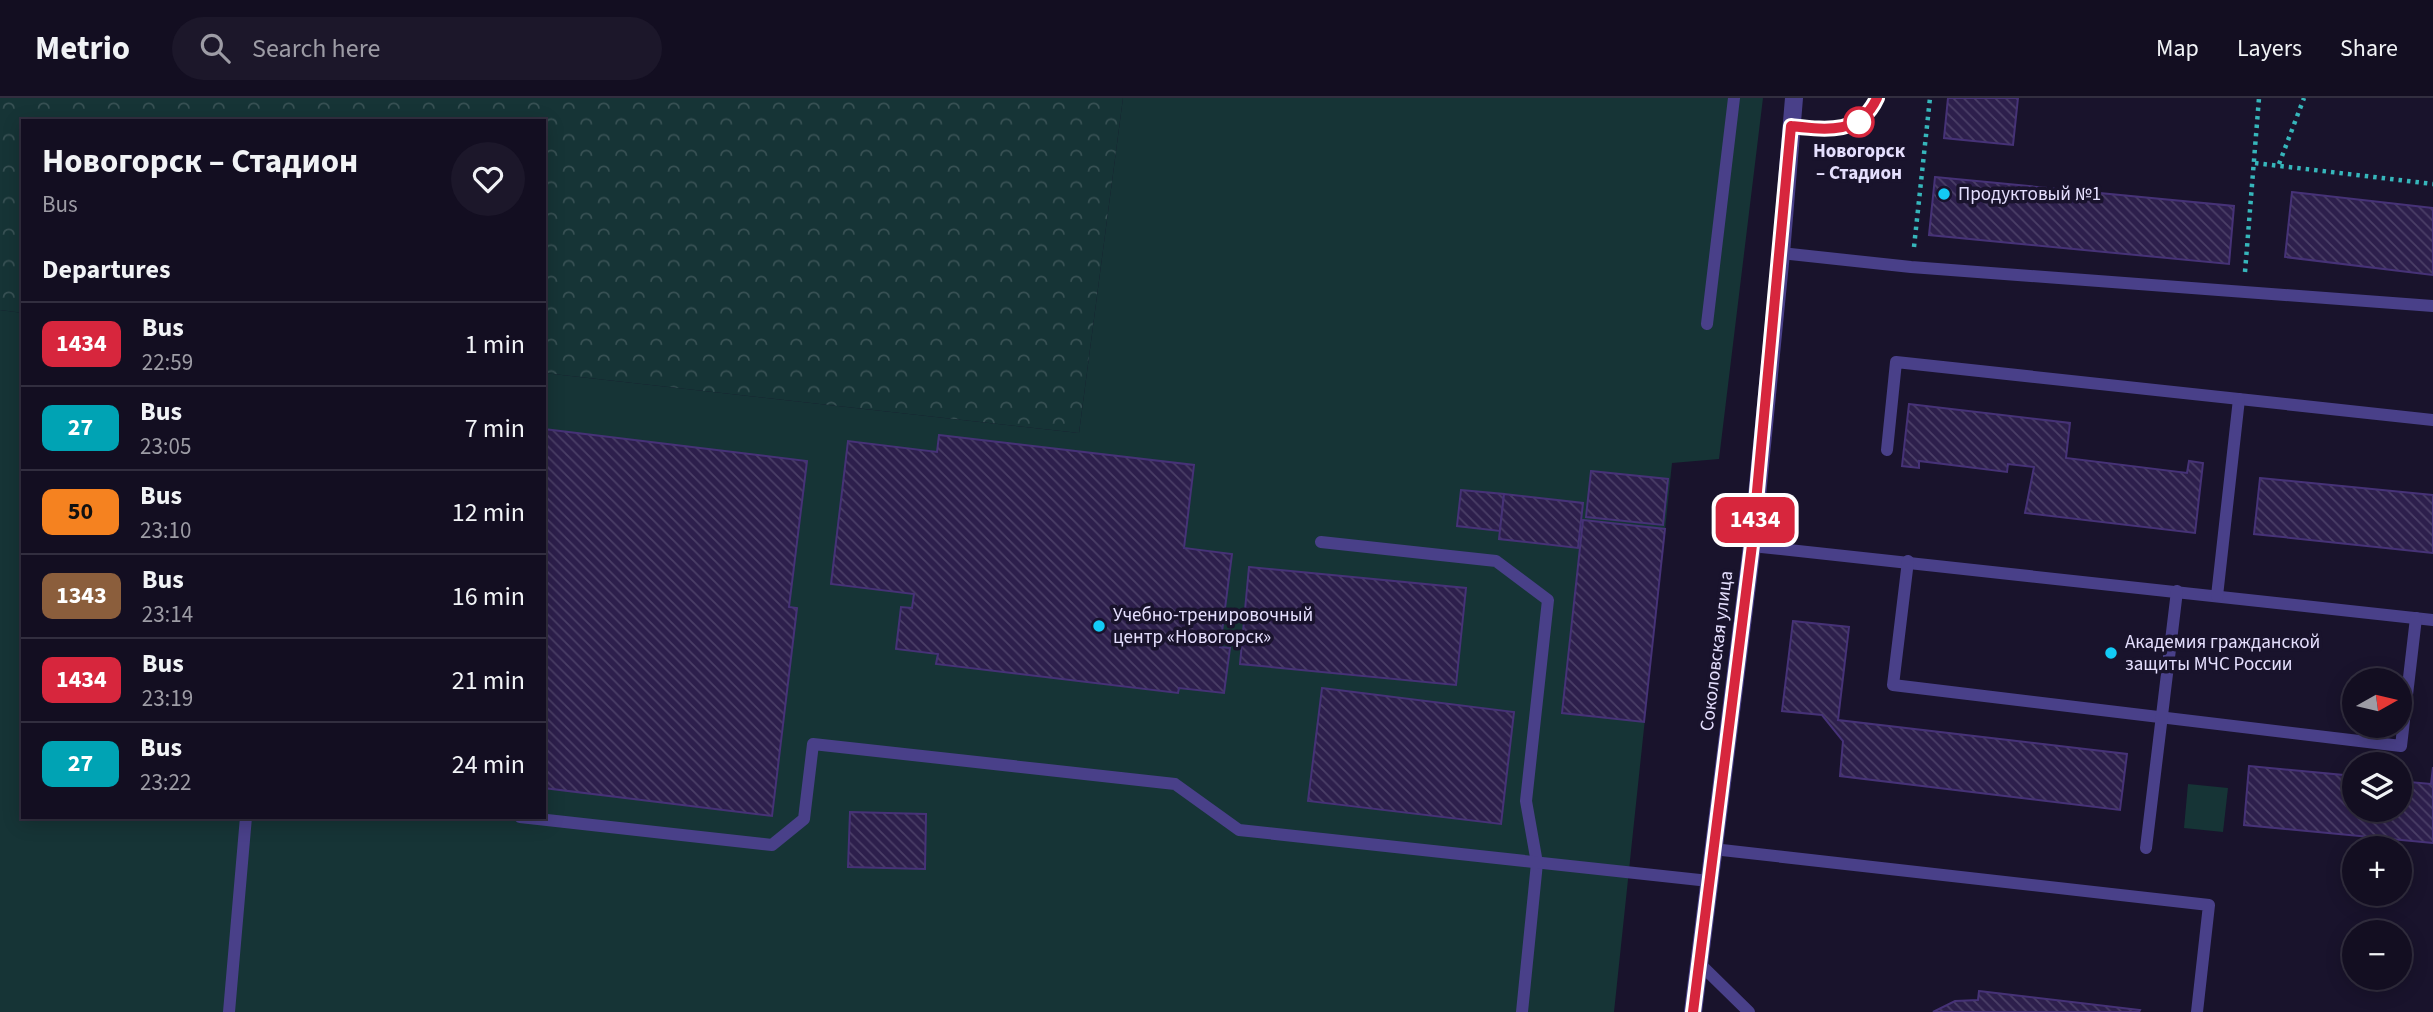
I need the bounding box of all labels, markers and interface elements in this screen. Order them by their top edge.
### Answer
search box [172,17,662,80]
text: Metrio [35,25,130,72]
icon: search [196,29,234,67]
text: Search here [252,30,380,67]
text: Map [2156,31,2199,66]
text: Layers [2237,31,2302,66]
text: Share [2340,31,2398,66]
marker: Новогорск – Стадион [1844,107,1874,137]
text: Новогорск – Стадион [42,138,358,185]
place label: Новогорск – Стадион [1813,138,1906,187]
button: heart [451,142,525,216]
place label: Продуктовый №1 [1958,181,2101,208]
marker: Продуктовый №1 [1936,186,1952,202]
text: Bus [42,188,78,221]
text: Departures [42,251,170,288]
text: Bus [142,309,184,346]
text: 1434 [56,326,107,361]
text: 1 min [465,326,525,363]
text: 22:59 [142,346,193,379]
text: Bus [140,393,182,430]
text: 27 [68,410,93,445]
text: 7 min [465,410,525,447]
text: 23:05 [140,430,191,463]
text: Bus [140,477,182,514]
text: 50 [68,494,93,529]
text: 12 min [452,494,525,531]
line badge: 1434 [1706,497,1804,543]
text: 1434 [1730,502,1780,537]
text: 23:10 [140,514,191,547]
text: Bus [142,561,184,598]
street label: Соколовская улица [1694,569,1740,733]
text: 1343 [56,578,107,613]
text: 16 min [452,578,525,615]
text: 23:14 [142,598,193,631]
place label: Учебно-тренировочный центр «Новогорск» [1113,602,1313,651]
marker: Учебно-тренировочный центр «Новогорск» [1091,618,1107,634]
place label: Академия гражданской защиты МЧС России [2125,629,2320,678]
text: Bus [142,645,184,682]
marker: Академия гражданской защиты МЧС России [2103,645,2119,661]
text: 1434 [56,662,107,697]
text: 21 min [452,662,525,699]
north arrow [2342,668,2412,738]
map controls [2342,668,2412,990]
text: 23:19 [142,682,193,715]
text: Bus [140,729,182,766]
text: 27 [68,746,93,781]
text: 24 min [452,746,525,783]
button: layers [2342,752,2412,822]
text: 23:22 [140,766,191,799]
button: + [2342,836,2412,906]
button: − [2342,920,2412,990]

